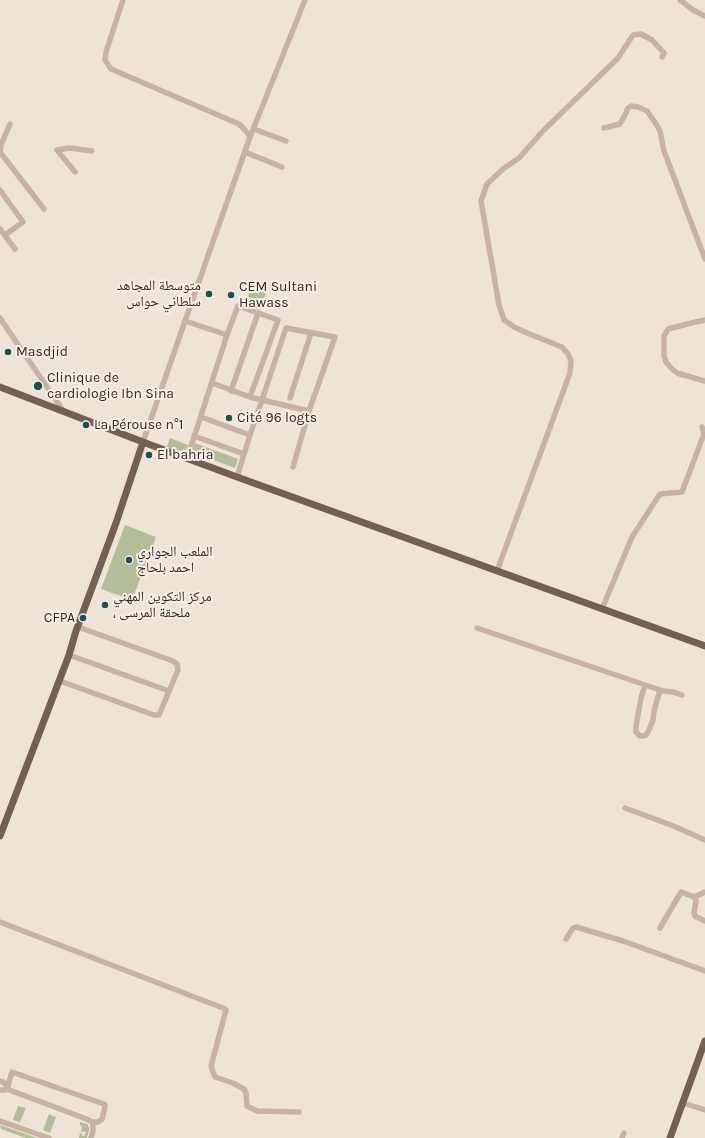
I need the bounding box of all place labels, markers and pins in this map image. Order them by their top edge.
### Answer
place label: متوسطة المجاهد سلطاني حواس [117,278,201,310]
place label: CEM Sultani Hawass [239,279,317,312]
marker: متوسطة المجاهد سلطاني حواس [204,289,214,299]
marker: CEM Sultani Hawass [226,290,236,300]
place label: Masdjid [16,344,68,360]
marker: Masdjid [3,347,13,357]
place label: Clinique de cardiologie Ibn Sina [47,370,174,402]
marker: Clinique de cardiologie Ibn Sina [32,380,44,392]
place label: Cité 96 logts [237,410,317,426]
marker: Cité 96 logts [224,413,234,423]
place label: La Pérouse n°1 [94,417,183,433]
marker: La Pérouse n°1 [81,420,91,430]
place label: El bahria [157,447,214,463]
marker: El bahria [144,450,154,460]
place label: الملعب الجواري احمد بلحاج [137,544,213,576]
marker: الملعب الجواري احمد بلحاج [124,555,134,565]
place label: مركز التكوين المهني ، ملحقة المرسى [113,589,212,622]
marker: مركز التكوين المهني ، ملحقة المرسى [100,600,110,610]
place label: CFPA [44,610,75,626]
marker: CFPA [78,613,88,623]

